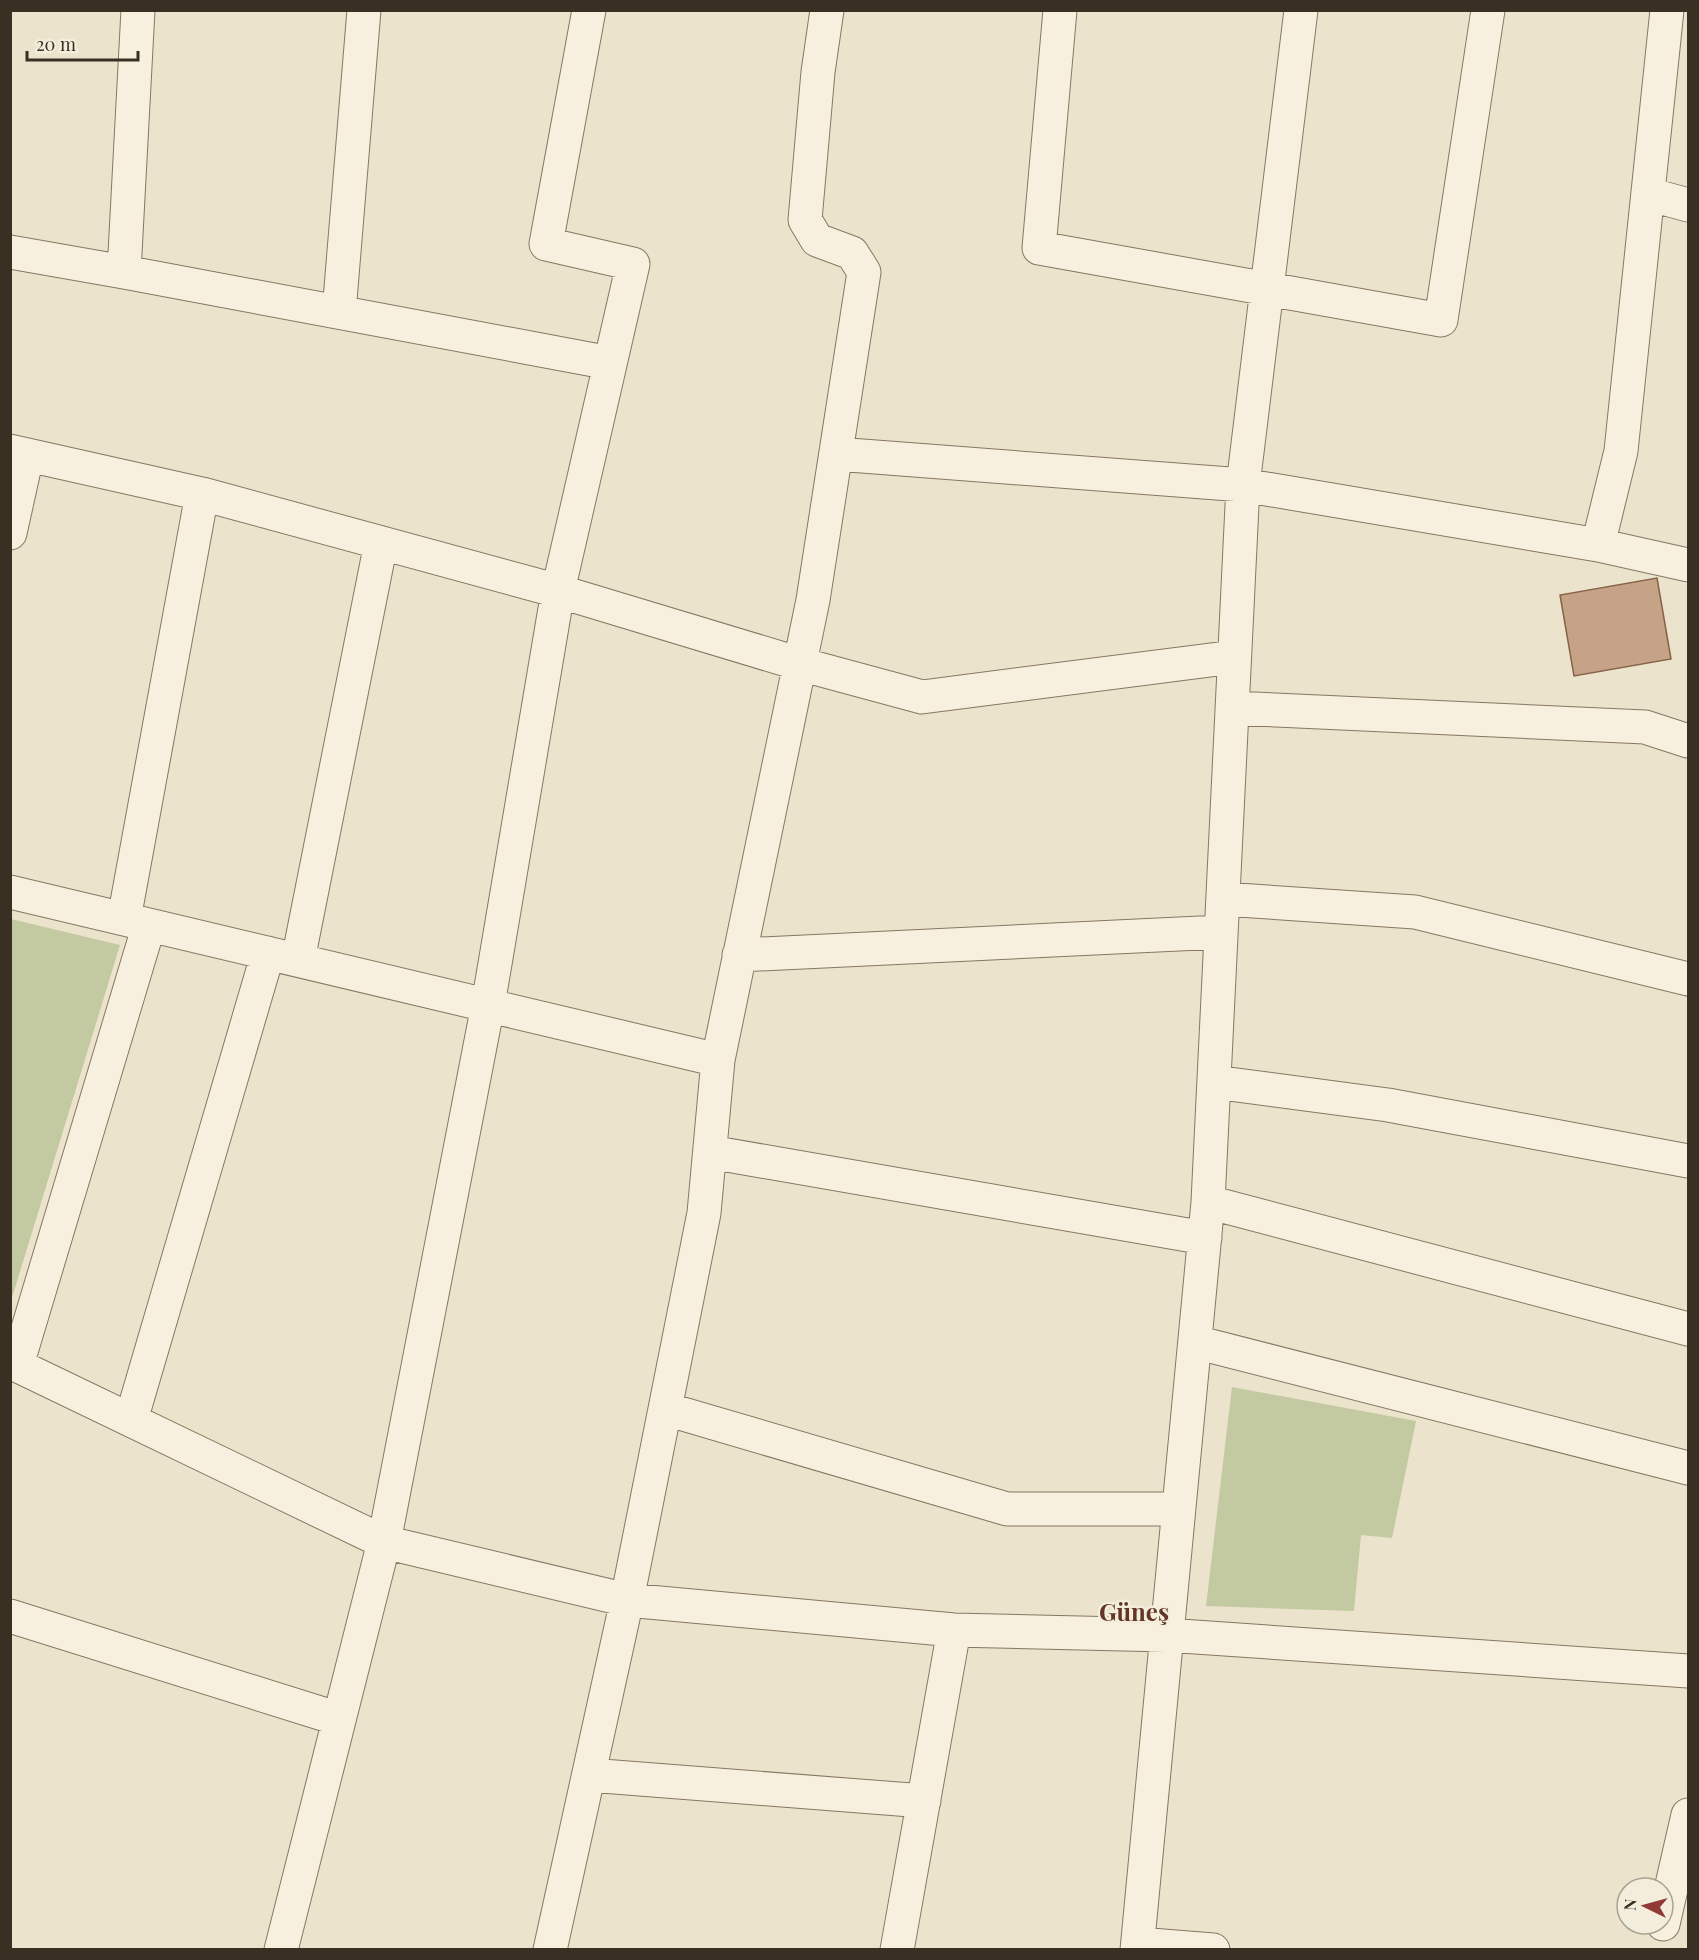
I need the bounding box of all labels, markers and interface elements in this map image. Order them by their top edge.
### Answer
scale bar [27,24,138,62]
text: 20 m [36,32,76,56]
district label: Güneş [1099,1595,1169,1627]
north arrow [1615,1876,1675,1936]
text: N [1619,1898,1641,1911]

